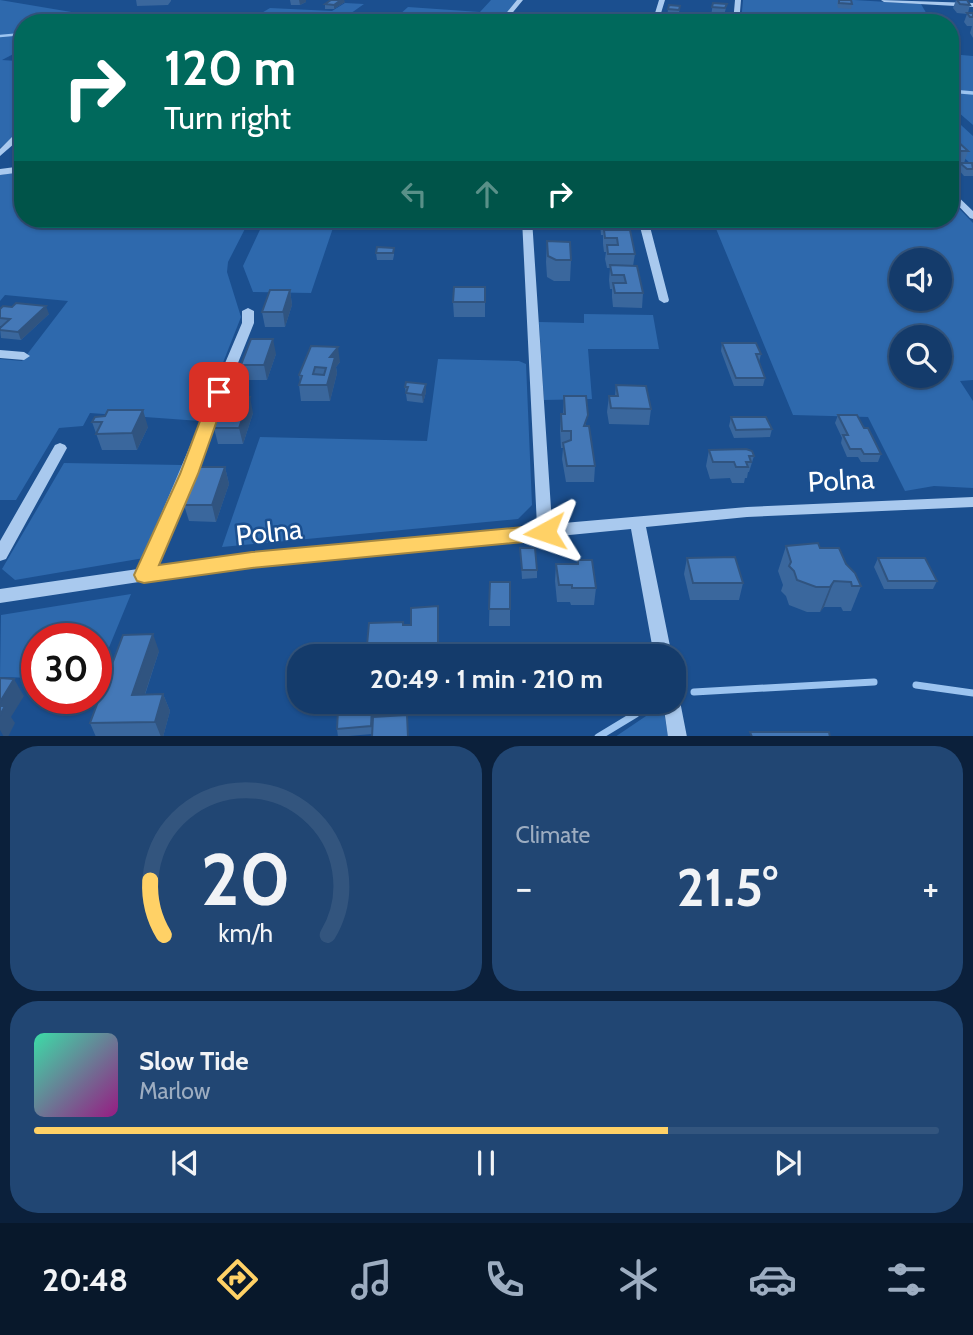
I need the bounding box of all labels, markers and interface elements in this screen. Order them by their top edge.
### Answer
text: 120 m [164,38,296,97]
icon: right [49,42,140,133]
text: Turn right [164,98,291,137]
icon: left [395,175,433,213]
icon: ahead [468,175,506,213]
icon: right [541,175,579,213]
map controls [889,248,952,388]
button: sound [889,248,952,311]
button: search [889,325,952,388]
pin [189,362,249,422]
icon: arrive [200,373,238,411]
street label: Polna [807,461,876,499]
position arrow [508,495,582,569]
street label: Polna [234,512,305,552]
speed limit sign: 30 [21,623,112,714]
text: 20:49 · 1 min · 210 m [370,663,603,695]
text: Climate [516,821,590,849]
text: 20 [201,835,291,923]
text: 21.5° [677,856,778,919]
text: − [516,864,532,911]
text: + [922,864,939,911]
text: km/h [218,917,273,947]
text: Slow Tide [139,1045,249,1077]
text: Marlow [139,1077,210,1105]
icon: previous [166,1144,204,1182]
icon: pause [467,1144,505,1182]
icon: next [769,1144,807,1182]
icon: directions [213,1255,262,1304]
icon: music [347,1255,396,1304]
icon: phone [480,1255,529,1304]
icon: climate [614,1255,663,1304]
icon: car [748,1255,797,1304]
icon: filters [882,1255,931,1304]
text: 20:48 [42,1260,128,1299]

